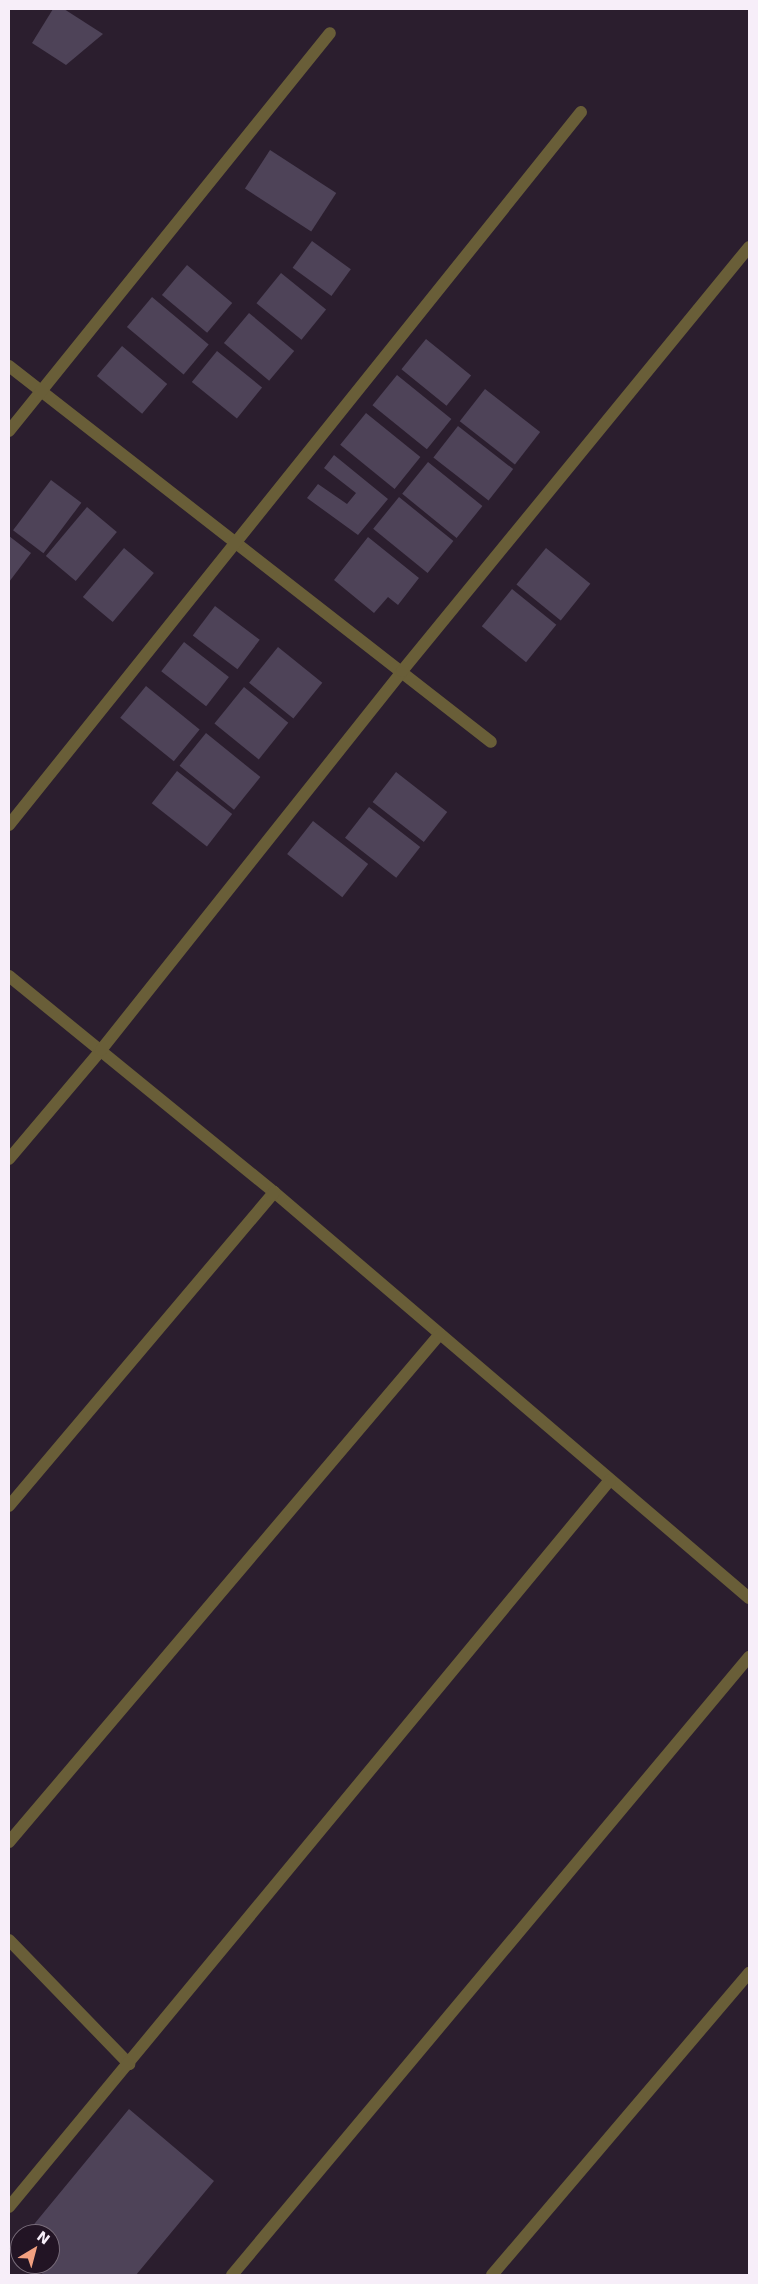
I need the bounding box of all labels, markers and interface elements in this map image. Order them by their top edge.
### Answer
north arrow [10,2224,60,2274]
text: N [34,2228,53,2248]

